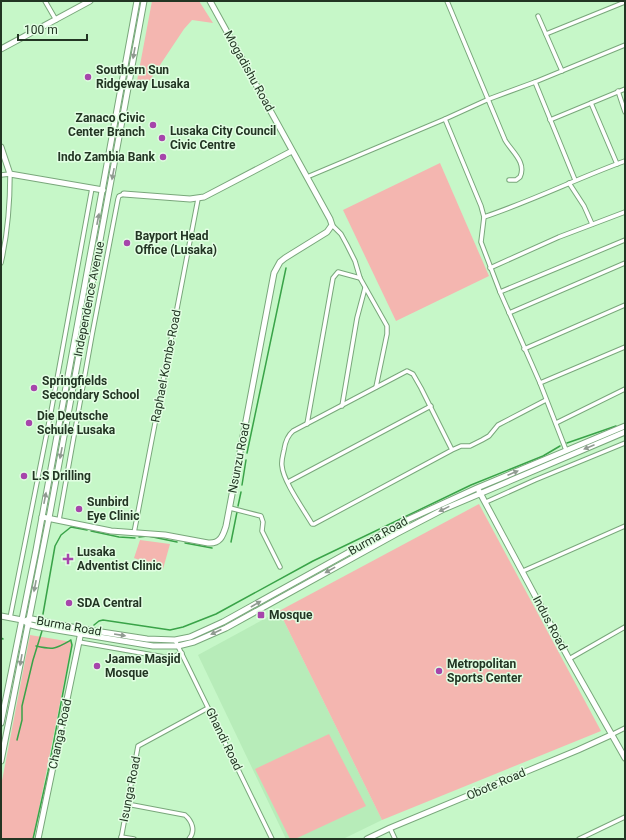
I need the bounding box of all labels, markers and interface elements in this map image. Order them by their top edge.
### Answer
scale bar [18,16,87,42]
text: 100 m [24,23,58,37]
street label: Mogadishu Road [221,28,277,114]
one-way arrow [131,47,137,59]
place label: Southern Sun Ridgeway Lusaka [96,63,190,91]
marker: Southern Sun Ridgeway Lusaka [83,72,93,82]
place label: Zanaco Civic Center Branch [68,111,145,139]
marker: Zanaco Civic Center Branch [148,120,158,130]
place label: Lusaka City Council Civic Centre [170,124,276,152]
marker: Lusaka City Council Civic Centre [157,133,167,143]
place label: Indo Zambia Bank [58,150,156,164]
marker: Indo Zambia Bank [158,152,168,162]
one-way arrow [109,168,115,180]
one-way arrow [95,213,101,225]
place label: Bayport Head Office (Lusaka) [135,229,217,257]
marker: Bayport Head Office (Lusaka) [122,238,132,248]
street label: Independence Avenue [71,240,107,358]
street label: Raphael Kombe Road [148,309,184,423]
place label: Springfields Secondary School [42,374,139,402]
marker: Springfields Secondary School [29,383,39,393]
place label: Die Deutsche Schule Lusaka [37,409,116,437]
marker: Die Deutsche Schule Lusaka [24,418,34,428]
street label: Nsunzu Road [225,422,253,494]
one-way arrow [583,444,595,451]
one-way arrow [57,447,63,460]
place label: L.S Drilling [32,469,91,483]
one-way arrow [507,469,519,475]
marker: L.S Drilling [19,471,29,481]
one-way arrow [43,492,49,504]
place label: Sunbird Eye Clinic [87,495,139,523]
marker: Sunbird Eye Clinic [74,504,84,514]
one-way arrow [439,506,450,512]
street label: Burma Road [346,514,410,558]
place label: Lusaka Adventist Clinic [77,545,162,573]
marker: Lusaka Adventist Clinic [62,553,74,565]
one-way arrow [324,567,336,574]
one-way arrow [32,580,38,593]
street label: Indus Road [530,593,570,653]
place label: SDA Central [77,596,142,610]
marker: SDA Central [64,598,74,608]
one-way arrow [250,601,261,608]
place label: Mosque [269,608,313,622]
marker: Mosque [256,610,266,620]
street label: Burma Road [35,613,103,639]
one-way arrow [209,630,221,636]
one-way arrow [114,632,126,638]
place label: Jaame Masjid Mosque [105,652,181,680]
one-way arrow [18,654,24,666]
place label: Metropolitan Sports Center [447,657,522,685]
marker: Jaame Masjid Mosque [92,661,102,671]
marker: Metropolitan Sports Center [434,666,444,676]
street label: Changa Road [46,698,74,770]
street label: Ghandi Road [203,705,245,773]
street label: Isunga Road [117,755,143,823]
street label: Obote Road [464,765,528,803]

